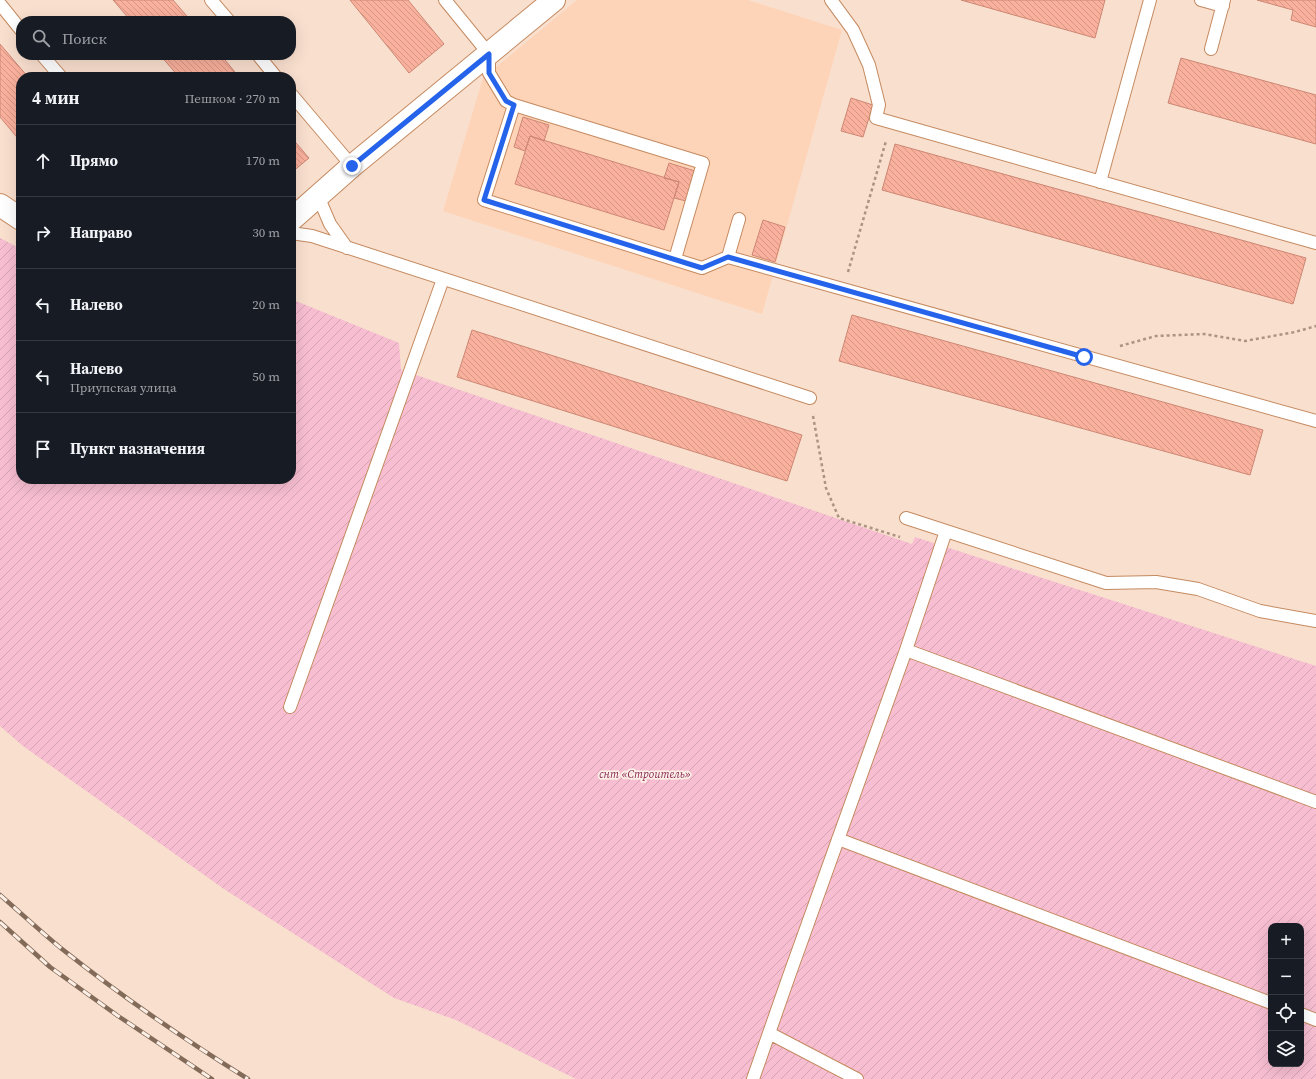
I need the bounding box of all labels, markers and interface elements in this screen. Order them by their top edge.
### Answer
search box [16,16,296,60]
icon: search [30,27,52,49]
text: Поиск [62,28,107,49]
text: 4 мин [32,86,80,110]
text: Пешком · 270 m [185,90,280,107]
icon: ahead [32,150,54,172]
text: Прямо [70,150,118,171]
text: 170 m [246,152,280,169]
route end [343,157,361,175]
icon: right [32,222,54,244]
text: Направо [70,222,132,243]
text: 30 m [252,224,280,241]
icon: left [32,294,54,316]
text: Налево [70,294,123,315]
text: 20 m [252,296,280,313]
route start [1075,348,1093,366]
text: Налево [70,358,123,379]
icon: left [32,366,54,388]
text: 50 m [252,368,280,385]
text: Приупская улица [70,379,177,396]
icon: arrive [32,438,54,460]
text: Пункт назначения [70,438,205,459]
park label: снт «Строитель» [599,767,691,782]
map controls [1268,923,1304,1067]
button: + [1268,923,1304,959]
button: − [1268,959,1304,995]
button: locate [1268,995,1304,1031]
button: layers [1268,1031,1304,1067]

